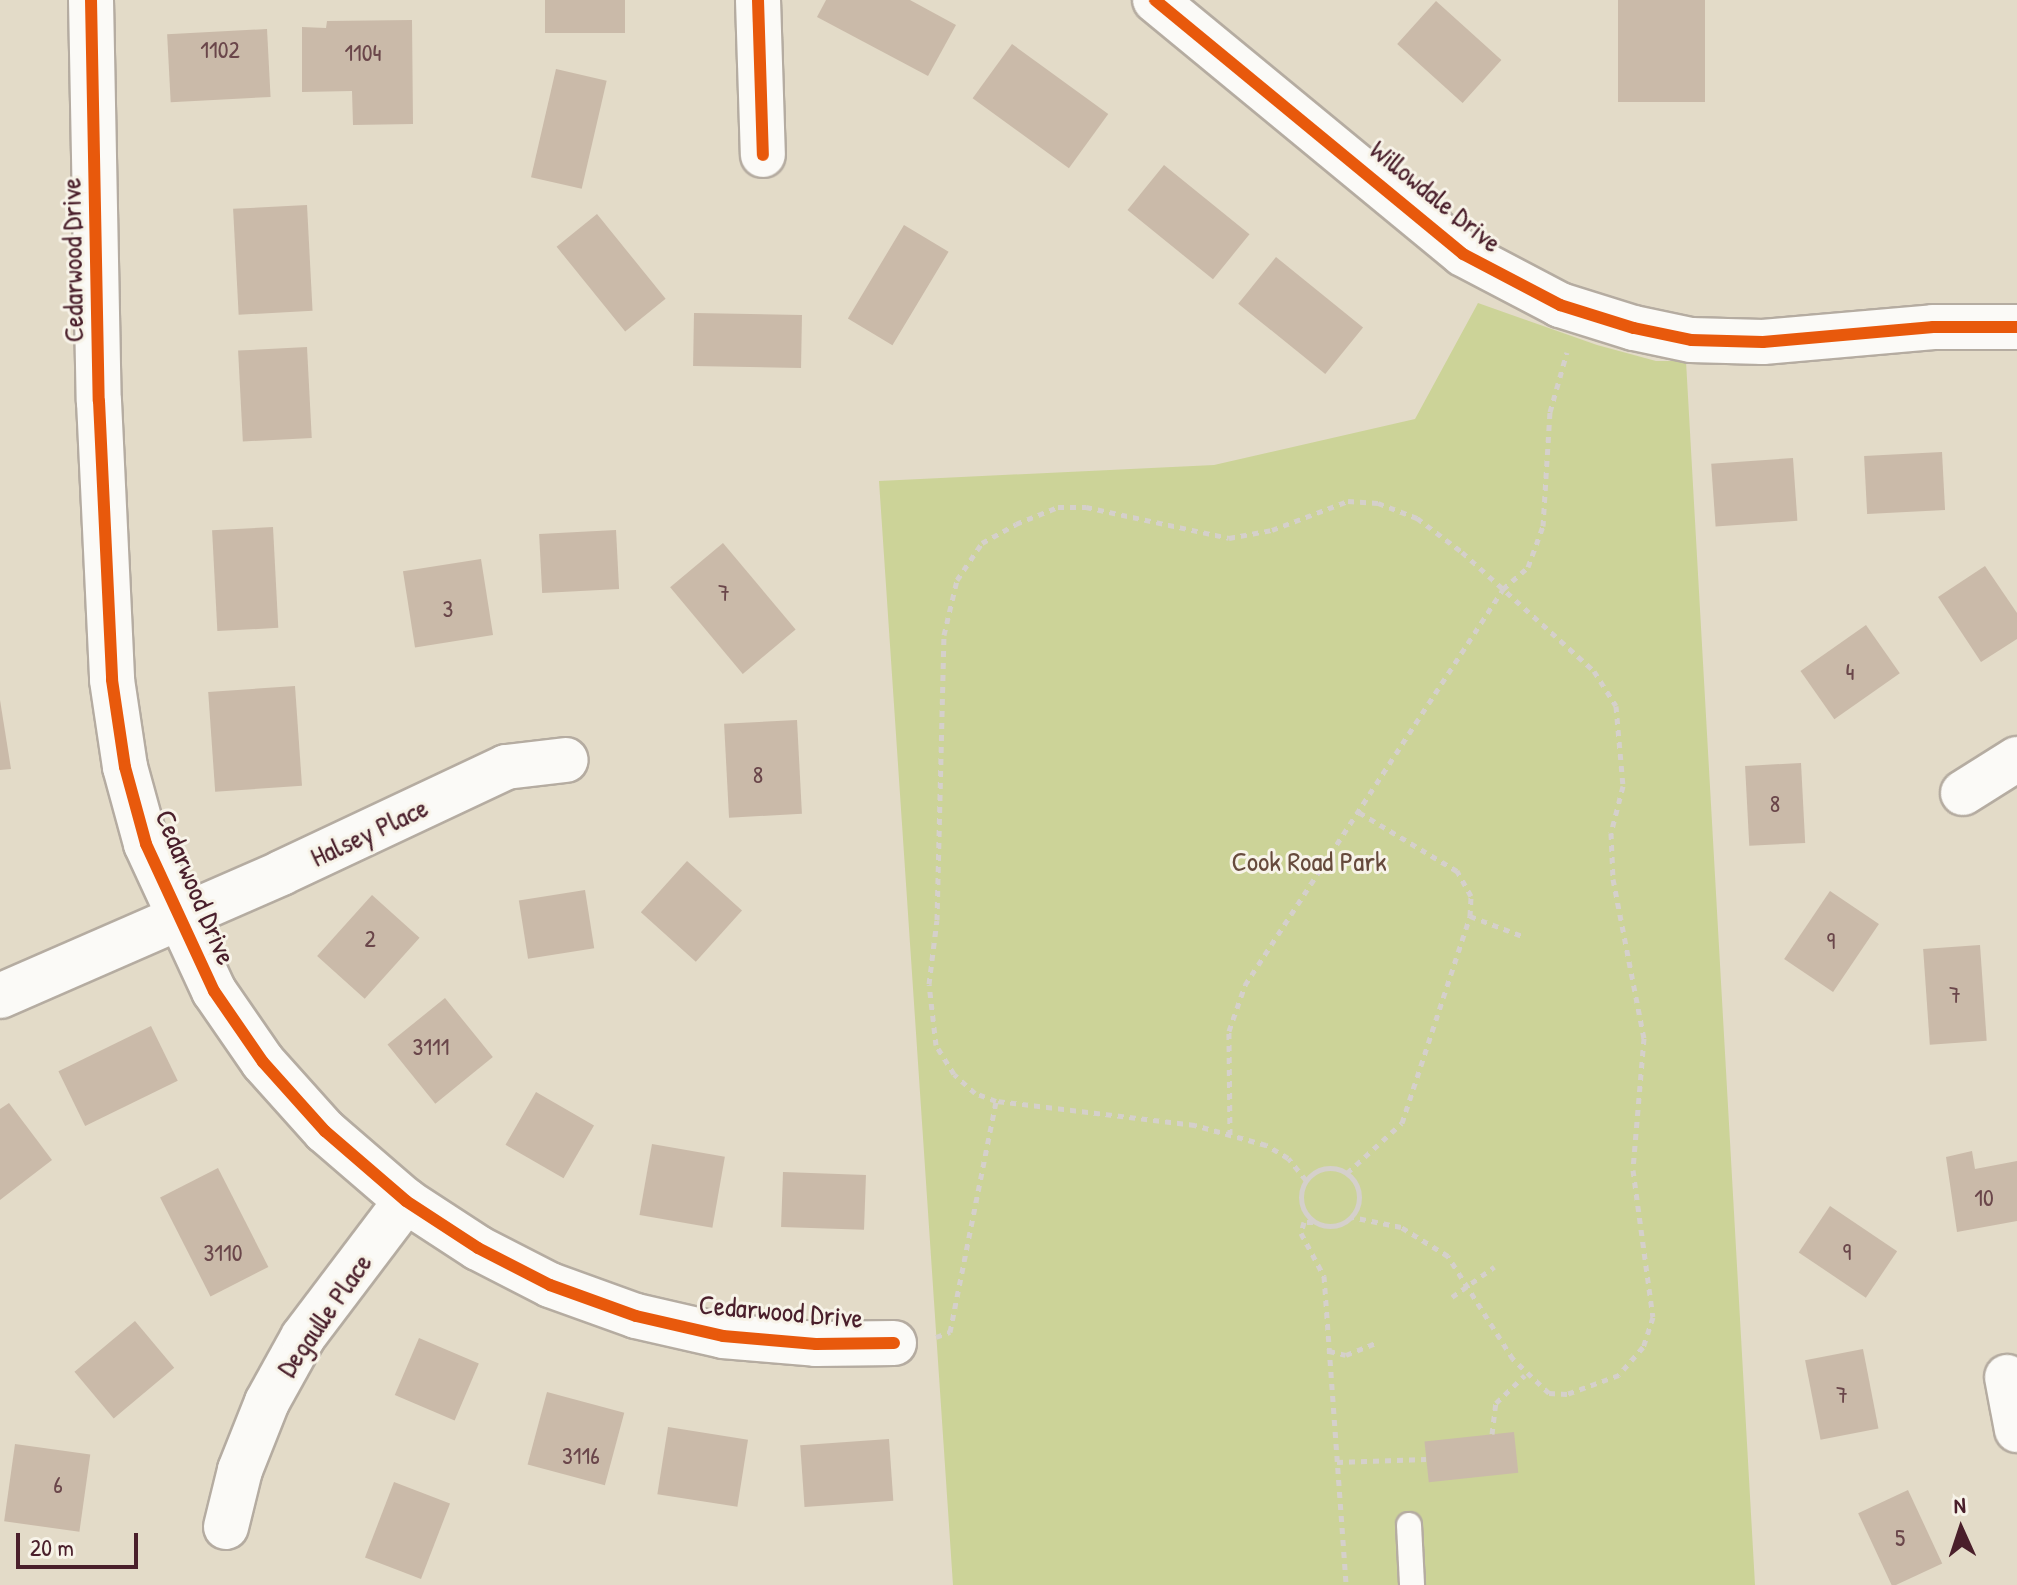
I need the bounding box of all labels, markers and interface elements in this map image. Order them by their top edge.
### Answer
house number: 1102 [200,36,240,64]
house number: 1104 [344,39,382,67]
street label: Willowdale Drive [1363,133,1509,259]
street label: Cedarwood Drive [54,177,90,343]
house number: 7 [718,579,730,607]
house number: 3 [443,595,453,623]
house number: 4 [1846,658,1854,686]
house number: 8 [753,761,763,789]
street label: Halsey Place [305,790,433,874]
house number: 8 [1770,790,1780,818]
street label: Cedarwood Drive [148,805,244,969]
park label: Cook Road Park [1231,844,1387,878]
house number: 2 [364,925,376,953]
house number: 9 [1827,927,1835,955]
house number: 7 [1949,981,1961,1009]
house number: 3111 [413,1033,449,1061]
house number: 10 [1974,1184,1994,1212]
house number: 9 [1843,1238,1851,1266]
house number: 3110 [204,1239,242,1267]
street label: Degaulle Place [269,1247,379,1383]
street label: Cedarwood Drive [697,1287,865,1335]
house number: 7 [1836,1381,1848,1409]
house number: 3116 [562,1442,600,1470]
house number: 6 [53,1471,63,1499]
north arrow [1921,1489,2001,1569]
text: N [1953,1490,1966,1520]
scale bar [20,1517,142,1567]
house number: 5 [1895,1524,1905,1552]
text: 20 m [30,1531,74,1563]

